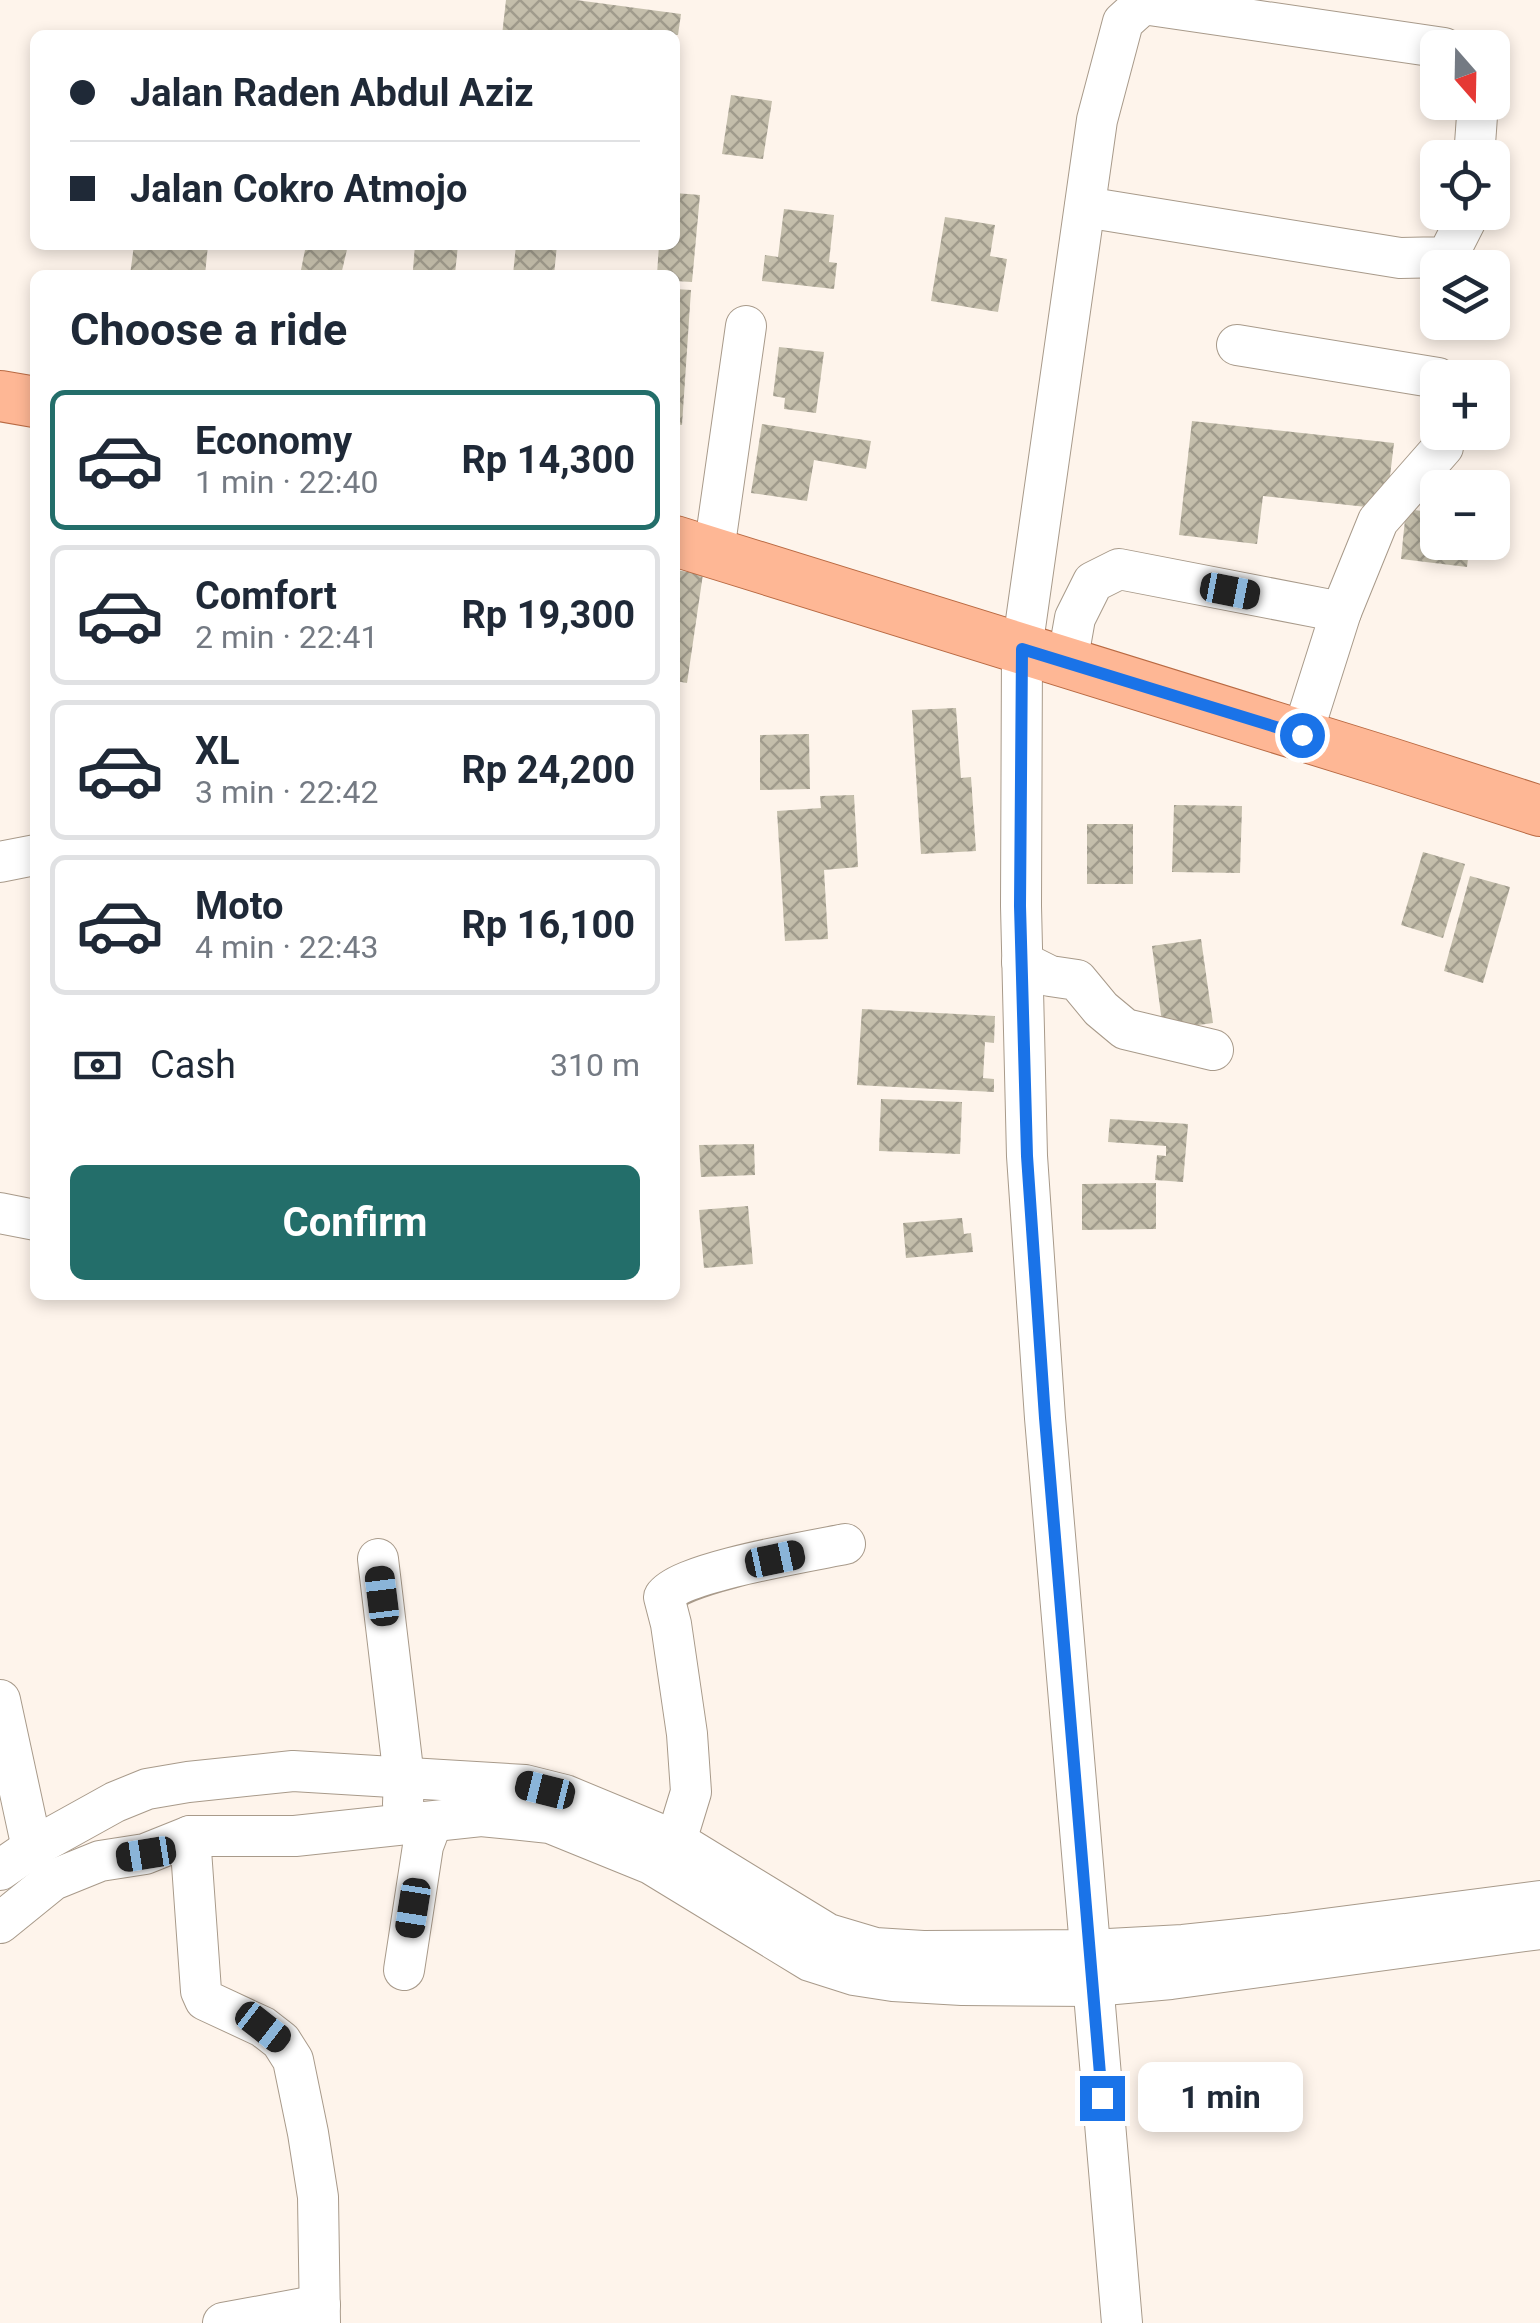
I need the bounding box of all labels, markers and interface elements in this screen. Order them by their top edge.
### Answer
north arrow [1420,30,1510,120]
map controls [1420,30,1510,560]
text: Jalan Raden Abdul Aziz [130,71,534,115]
button: locate [1420,140,1510,230]
text: Jalan Cokro Atmojo [130,167,467,211]
button: layers [1420,250,1510,340]
text: Choose a ride [70,303,347,356]
button: + [1420,360,1510,450]
icon: car [75,415,165,505]
text: Economy [195,419,352,463]
text: Rp 14,300 [461,438,635,482]
text: 1 min · 22:40 [195,463,378,501]
button: − [1420,470,1510,560]
icon: car [75,570,165,660]
car [1198,571,1262,611]
text: Comfort [195,574,337,618]
text: Rp 19,300 [461,593,635,637]
text: 2 min · 22:41 [195,618,378,656]
route start [1280,713,1325,758]
icon: car [75,725,165,815]
text: XL [195,729,240,773]
text: Rp 24,200 [461,748,635,792]
text: 3 min · 22:42 [195,773,378,811]
icon: car [75,880,165,970]
text: Moto [195,884,284,928]
text: Rp 16,100 [461,903,635,947]
text: 4 min · 22:43 [195,928,378,966]
icon: cash [70,1038,125,1093]
text: Cash [150,1043,236,1087]
text: 310 m [550,1046,640,1084]
button: Confirm [70,1165,640,1280]
car [743,1538,807,1580]
car [363,1564,401,1628]
car [512,1768,578,1812]
car [114,1834,178,1874]
car [393,1876,433,1940]
car [230,1997,296,2057]
callout: 1 min [1137,2063,1302,2133]
route end [1080,2076,1125,2121]
text: 1 min [1180,2078,1261,2116]

